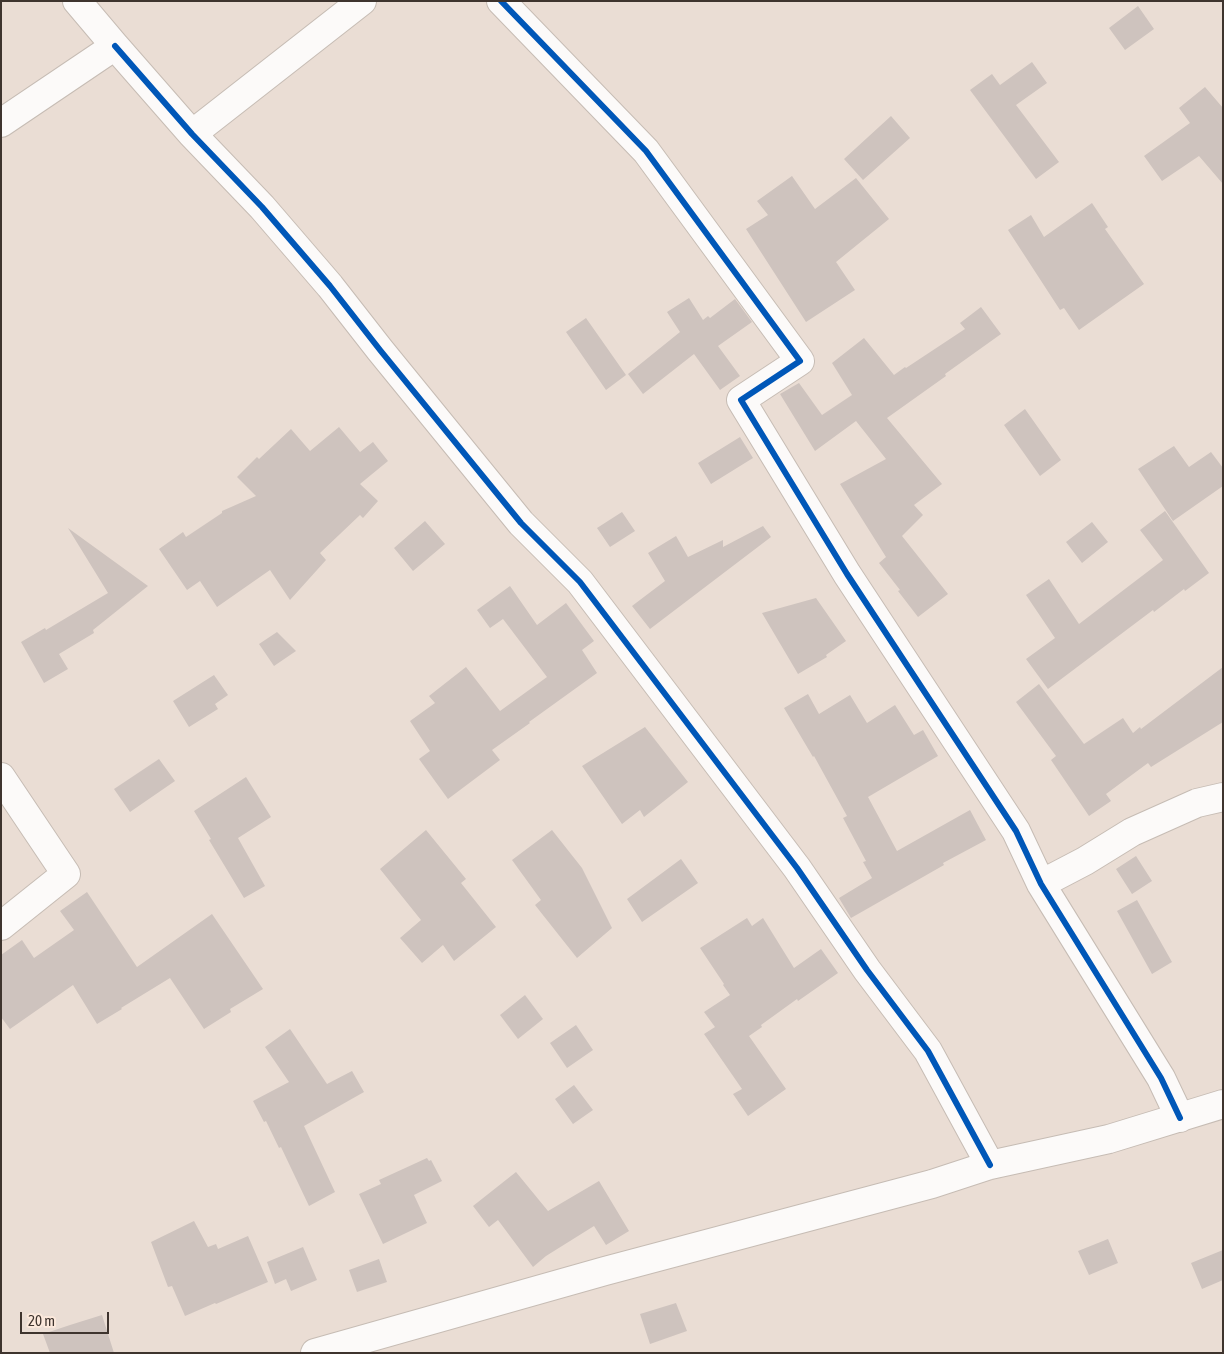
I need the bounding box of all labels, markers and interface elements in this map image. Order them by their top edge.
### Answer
scale bar [22,1302,111,1334]
text: 20 m [28,1312,55,1329]

